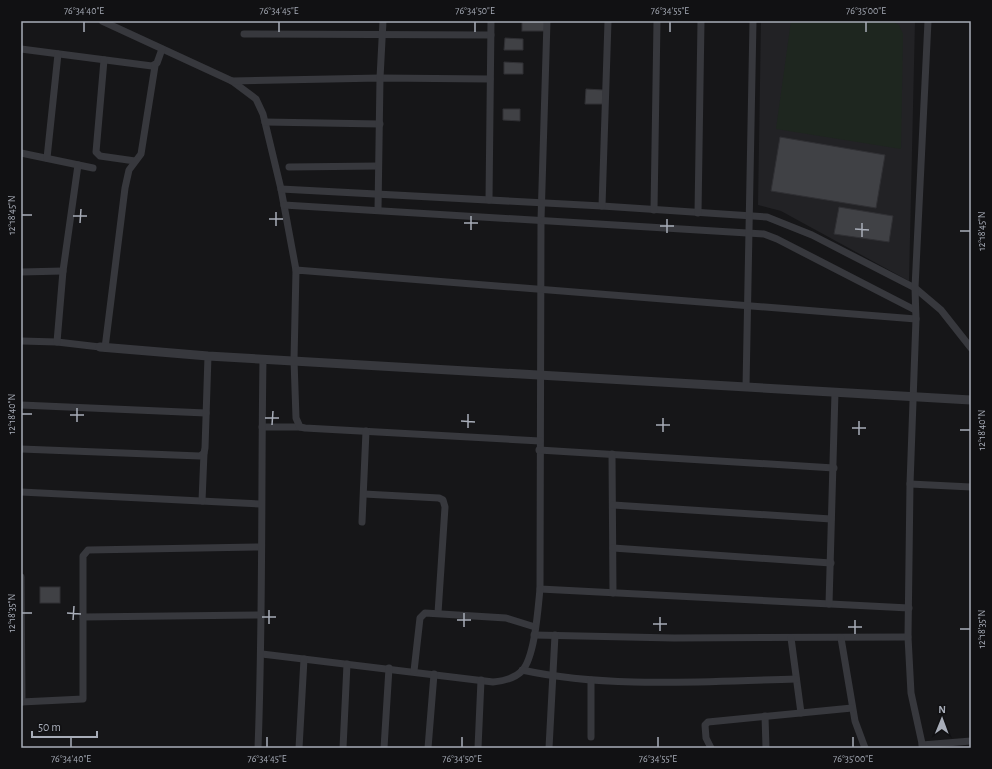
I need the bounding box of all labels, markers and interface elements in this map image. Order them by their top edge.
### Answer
text: 76°34'40"E [64,6,104,16]
text: 76°34'45"E [260,6,299,16]
text: 76°34'50"E [455,6,495,16]
text: 76°34'55"E [651,6,689,16]
text: 76°35'00"E [846,6,886,16]
text: 12°18'45"N [7,195,17,235]
text: 12°18'45"N [977,211,987,251]
text: 12°18'40"N [7,394,17,434]
text: 12°18'40"N [977,410,987,450]
text: 12°18'35"N [7,594,17,632]
text: 12°18'35"N [977,610,987,648]
north arrow [922,699,962,739]
text: N [938,704,946,715]
scale bar [32,713,97,739]
text: 50 m [38,721,61,733]
text: 76°34'40"E [51,754,91,764]
text: 76°34'45"E [248,754,287,764]
text: 76°34'50"E [442,754,482,764]
text: 76°34'55"E [639,754,677,764]
text: 76°35'00"E [833,754,873,764]

